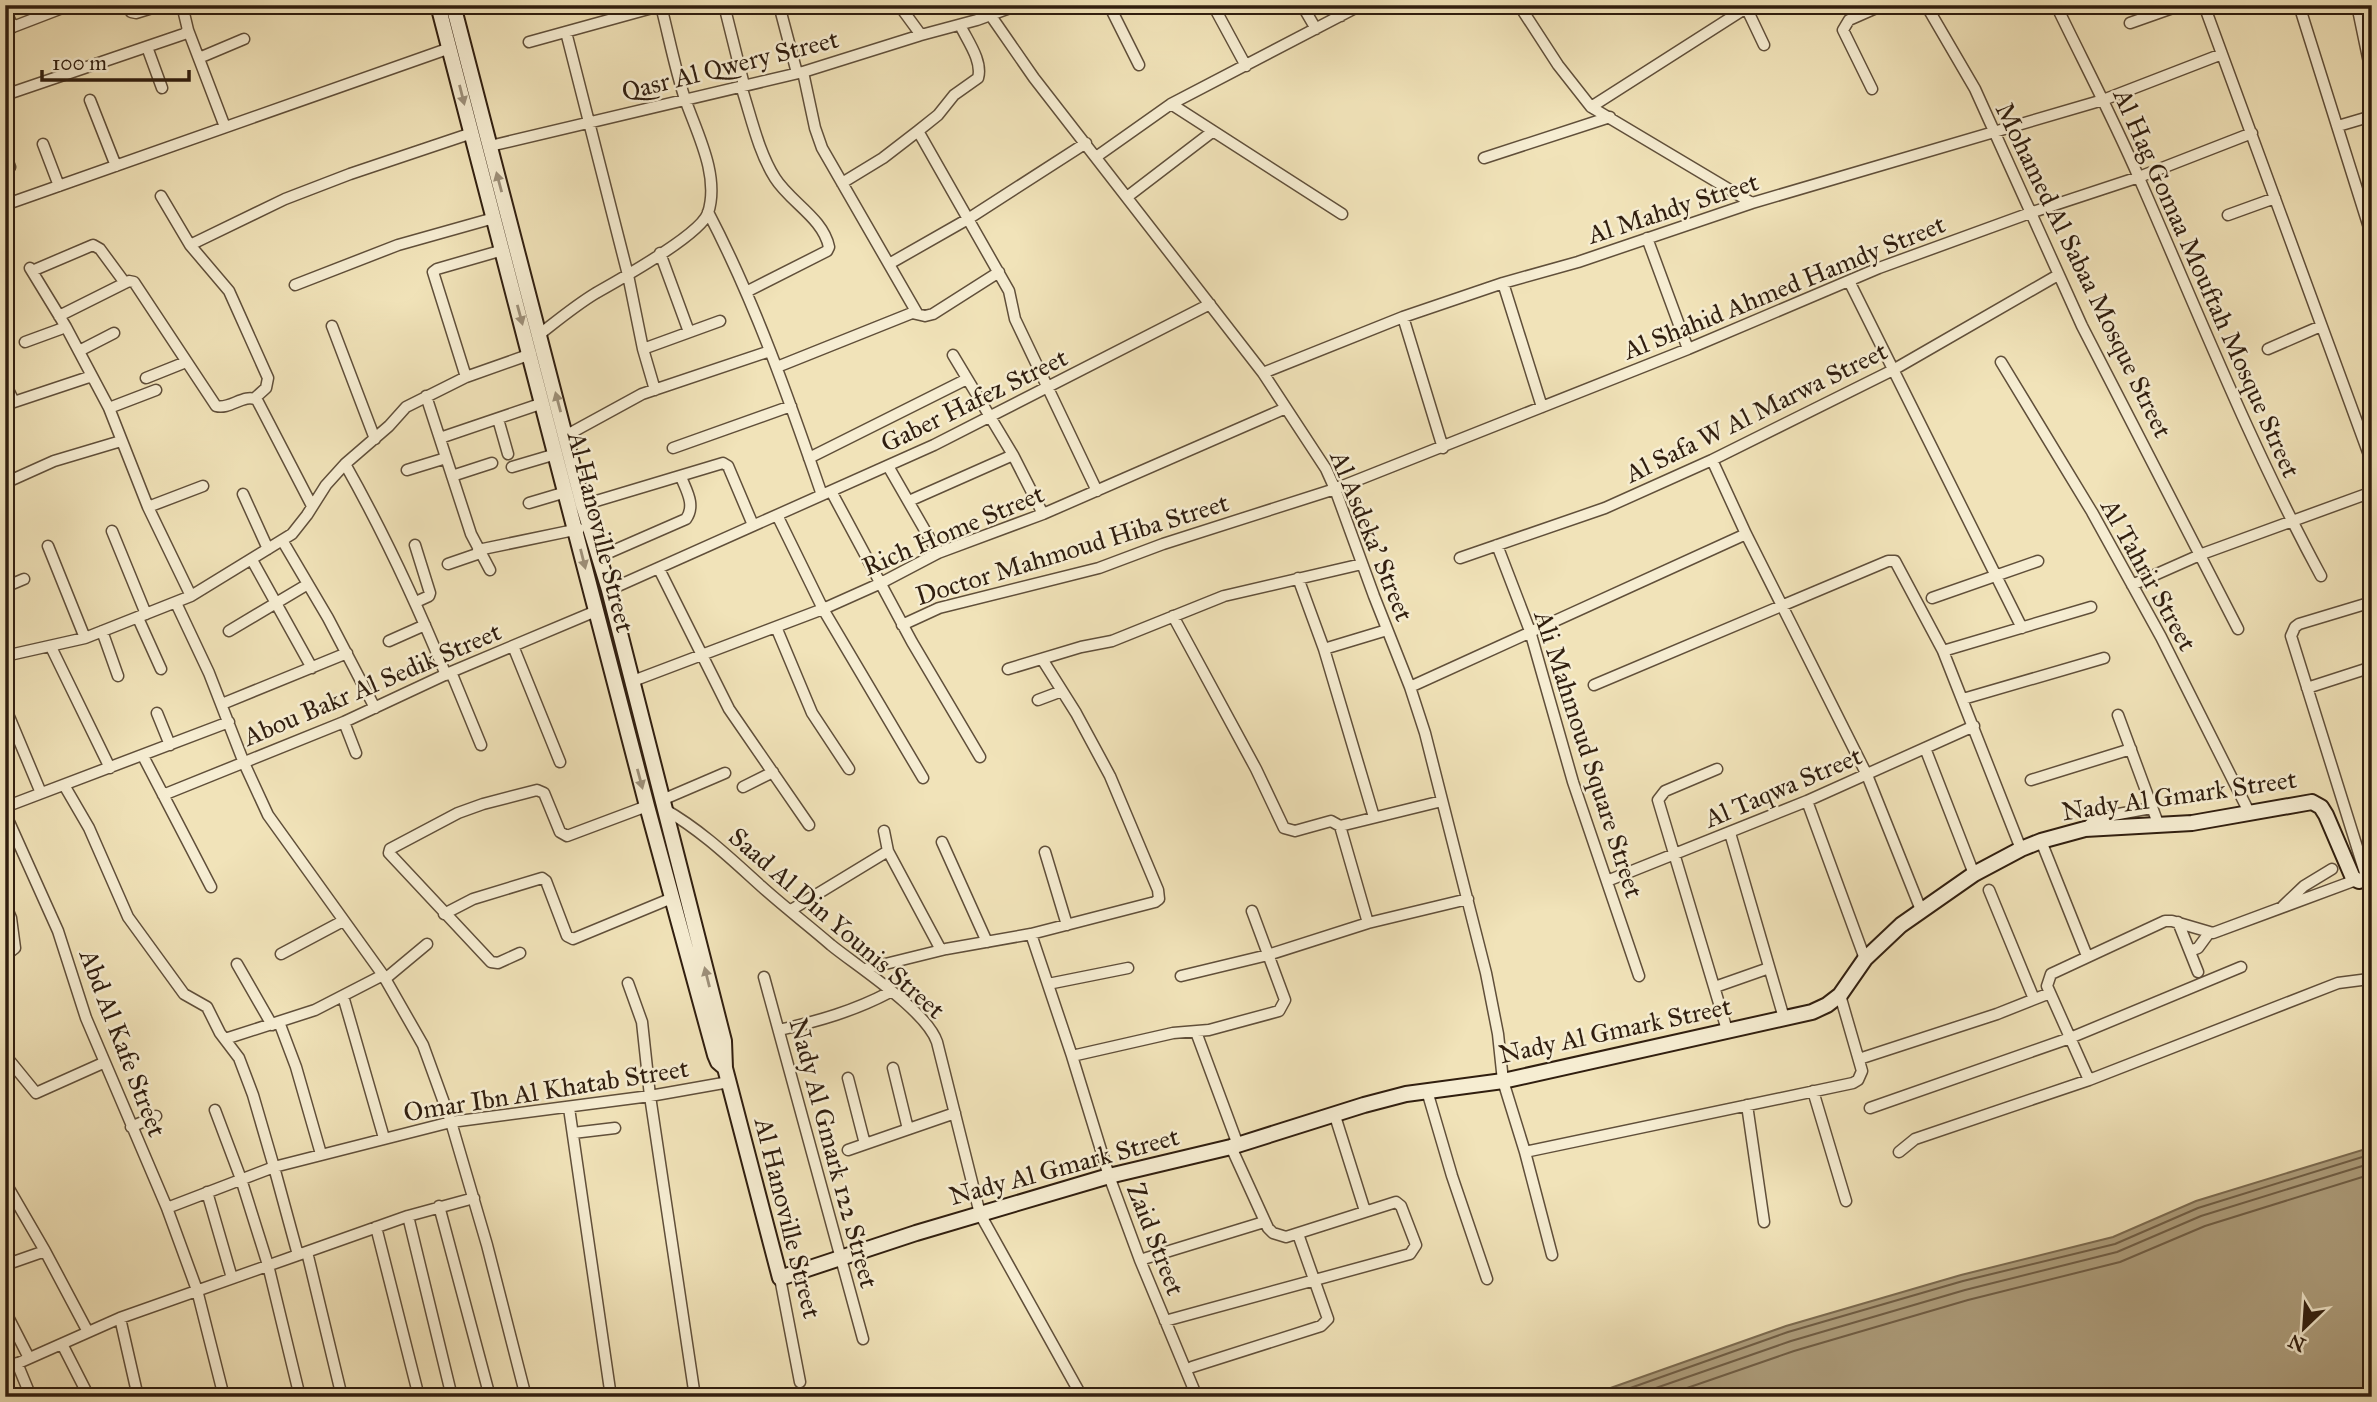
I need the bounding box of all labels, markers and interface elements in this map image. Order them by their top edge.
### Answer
street label: Qasr Al Qwery Street [618,23,842,107]
scale bar [42,38,189,82]
text: 100 m [52,50,107,76]
street label: Al Hag Gomaa Mouftah Mosque Street [2106,83,2307,482]
one-way arrow [457,84,468,106]
street label: Mohamed Al Sabaa Mosque Street [1989,97,2179,443]
street label: Al Mahdy Street [1583,165,1762,251]
one-way arrow [493,171,504,193]
street label: Al Shahid Ahmed Hamdy Street [1617,208,1950,367]
one-way arrow [516,305,526,326]
street label: Al Safa W Al Marwa Street [1619,335,1892,490]
street label: Gaber Hafez Street [875,341,1073,459]
one-way arrow [552,391,562,412]
street label: Al Hanoville Street [560,427,641,636]
street label: Al Asdeka' Street [1323,445,1421,626]
street label: Rich Home Street [857,477,1049,583]
street label: Doctor Mahmoud Hiba Street [912,486,1232,612]
street label: Al Tahrir Street [2094,493,2204,657]
one-way arrow [578,548,589,570]
street label: Ali Mahmoud Square Street [1527,605,1651,902]
street label: Abou Bakr Al Sedik Street [237,615,506,753]
street label: Al Taqwa Street [1699,739,1867,835]
street label: Nady Al Gmark Street [2059,763,2299,827]
one-way arrow [635,768,646,790]
street label: Saad Al Din Younis Street [722,820,952,1026]
street label: Abd Al Kafe Street [72,944,173,1141]
one-way arrow [701,966,712,988]
street label: Nady Al Gmark Street [1496,990,1734,1070]
street label: Nady Al Gmark 122 Street [783,1014,885,1292]
street label: Omar Ibn Al Khatab Street [401,1052,691,1128]
street label: Al Hanoville Street [747,1113,828,1322]
street label: Nady Al Gmark Street [945,1120,1183,1212]
street label: Zaid Street [1120,1178,1192,1300]
north arrow [2268,1294,2338,1364]
text: N [2285,1329,2309,1357]

